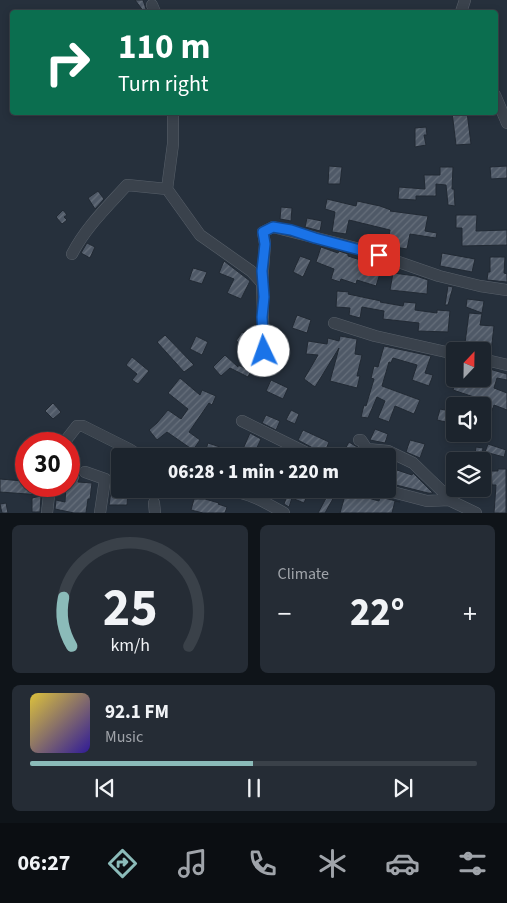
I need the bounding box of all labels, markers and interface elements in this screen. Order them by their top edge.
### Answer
text: 110 m [118,22,210,72]
icon: right [35,30,100,95]
text: Turn right [118,68,208,100]
pin [358,234,400,276]
icon: arrive [365,241,393,269]
position arrow [237,324,289,376]
north arrow [446,342,491,388]
map controls [446,342,491,497]
button: sound [446,397,491,442]
speed limit sign: 30 [15,432,80,497]
button: layers [446,452,491,497]
text: 06:28 · 1 min · 220 m [168,459,339,486]
text: Climate [278,563,329,585]
text: 25 [102,572,157,646]
text: 22° [350,586,405,640]
text: − [278,594,291,634]
text: + [463,594,477,634]
text: km/h [110,633,150,658]
text: 92.1 FM [105,699,169,726]
text: Music [105,726,143,748]
icon: previous [91,774,119,802]
icon: pause [240,774,268,802]
icon: next [389,774,417,802]
icon: directions [105,846,140,881]
icon: music [175,846,210,881]
icon: phone [245,846,280,881]
icon: climate [315,846,350,881]
icon: car [385,846,420,881]
icon: filters [455,846,490,881]
text: 06:27 [17,847,71,879]

